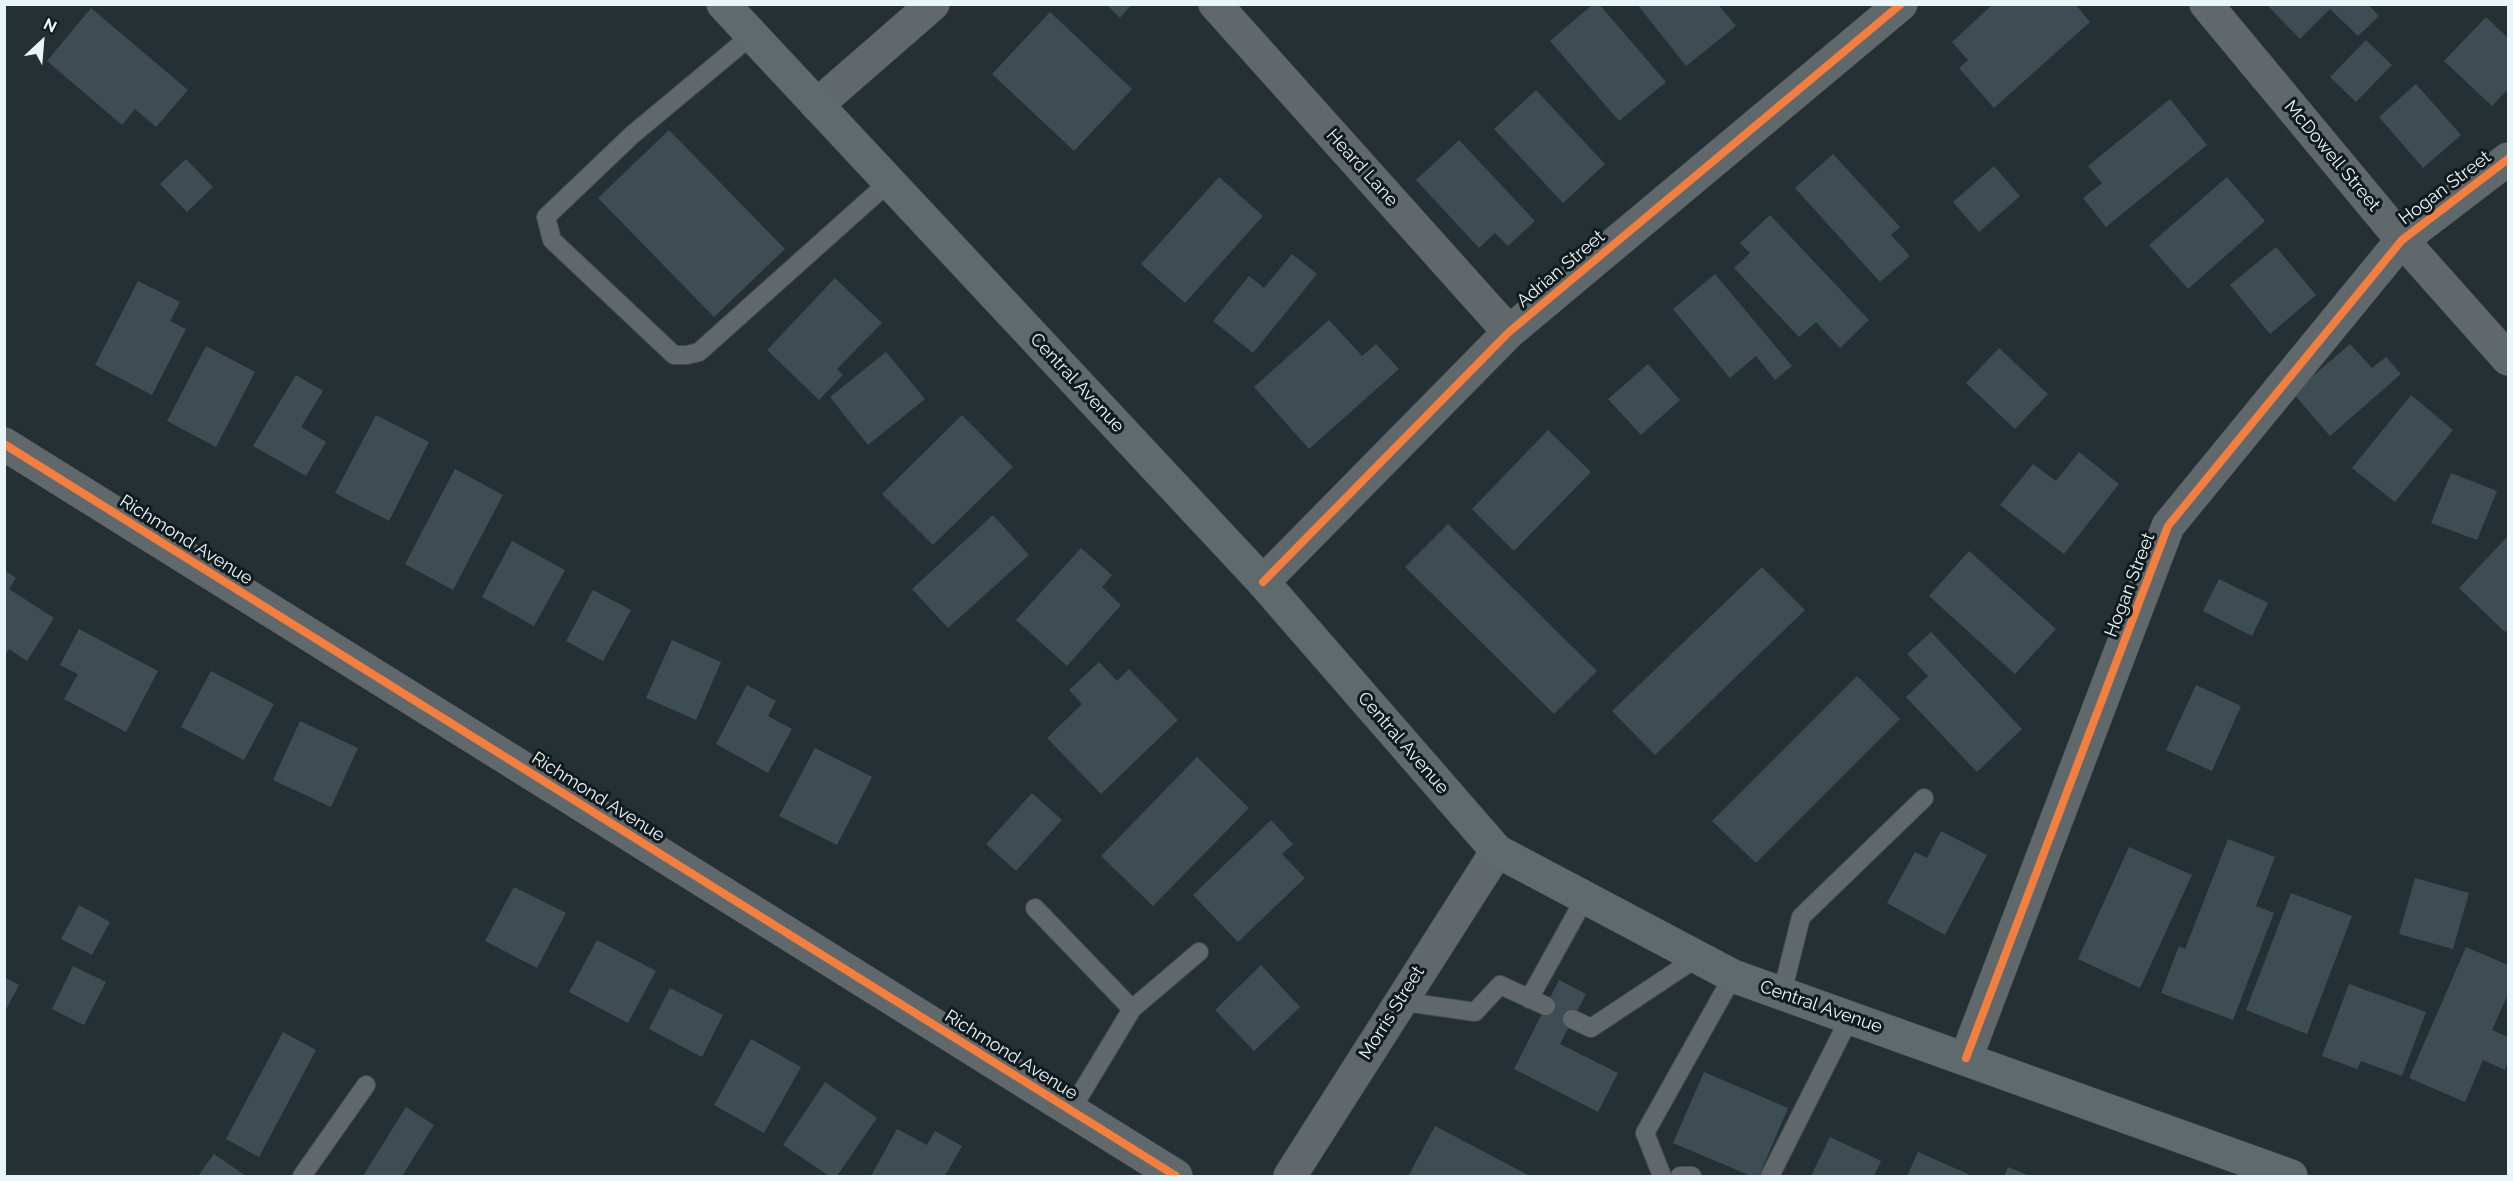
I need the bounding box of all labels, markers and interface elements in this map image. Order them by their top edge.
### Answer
north arrow [12,12,72,72]
text: N [40,14,60,37]
street label: McDowell Street [2279,96,2385,216]
street label: Heard Lane [1322,125,1402,211]
street label: Hogan Street [2395,146,2495,230]
street label: Adrian Street [1513,226,1609,312]
street label: Central Avenue [1025,329,1129,437]
street label: Richmond Avenue [116,490,256,590]
street label: Hogan Street [2100,530,2160,640]
street label: Central Avenue [1353,688,1453,798]
street label: Richmond Avenue [528,747,668,847]
street label: Morris Street [1355,962,1429,1064]
street label: Central Avenue [1757,976,1885,1038]
street label: Richmond Avenue [941,1005,1081,1105]

